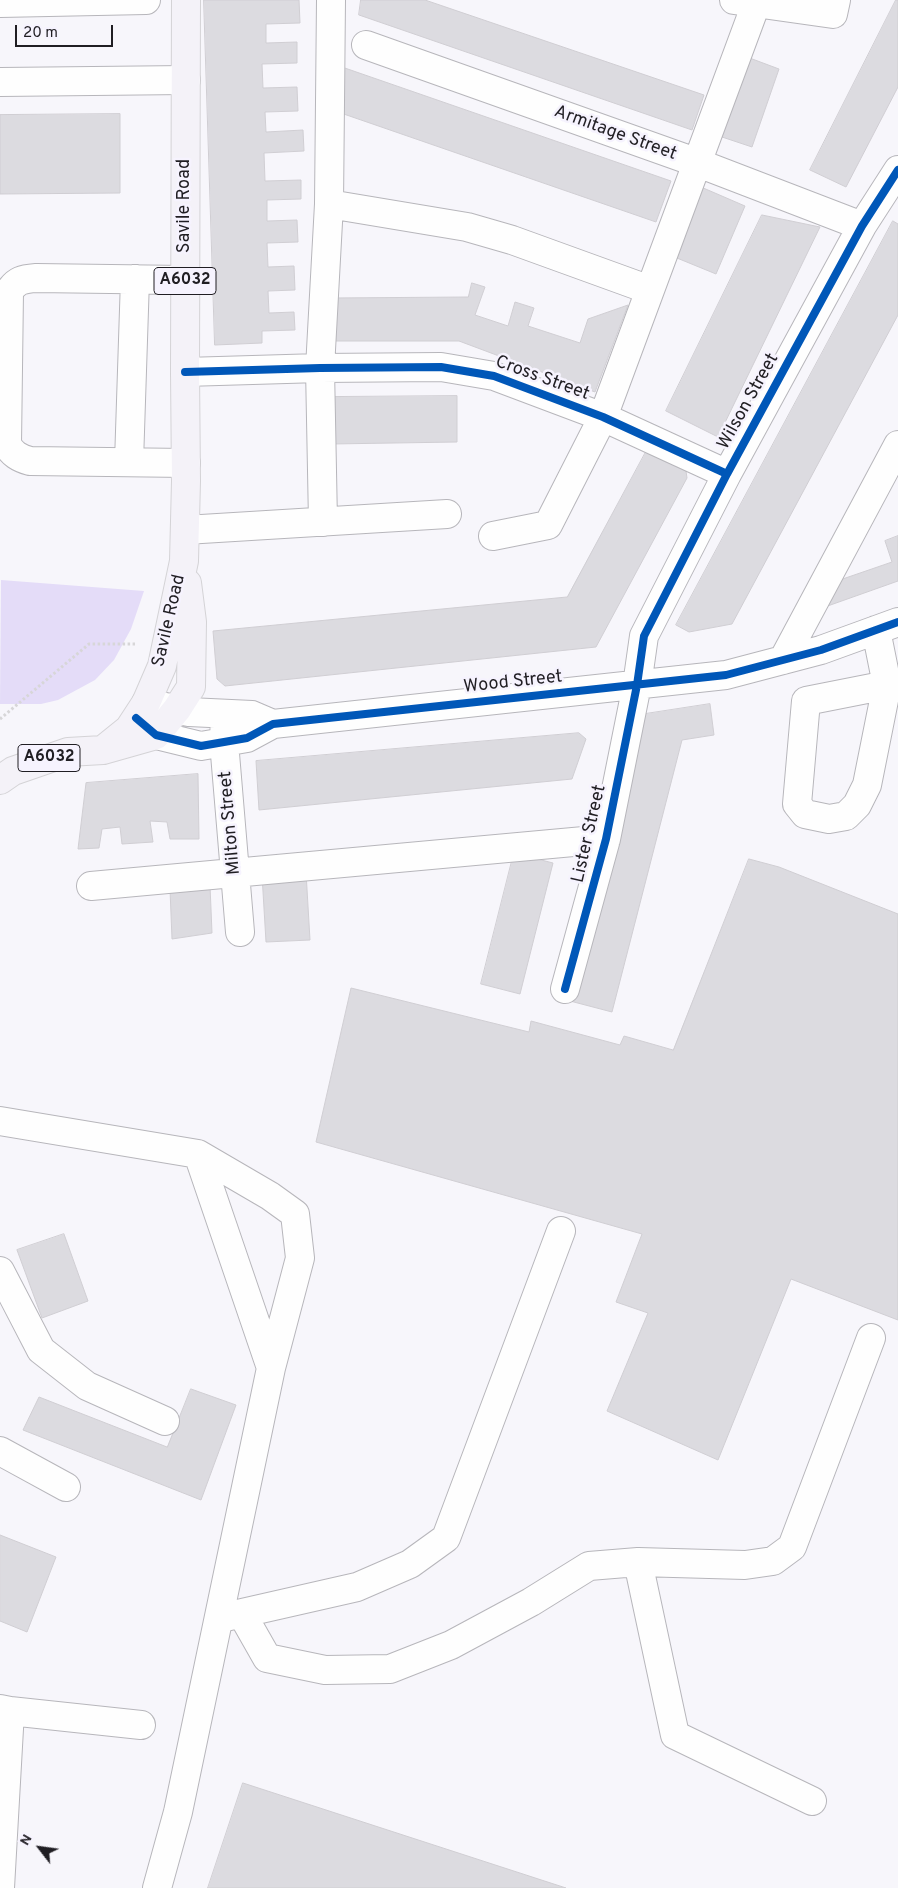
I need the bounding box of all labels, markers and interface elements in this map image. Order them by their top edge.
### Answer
scale bar [18,15,115,47]
text: 20 m [23,24,58,43]
street label: Armitage Street [551,102,679,166]
street label: Savile Road [174,159,196,253]
road number: A6032 [154,268,216,294]
street label: Wilson Street [714,350,784,454]
street label: Cross Street [492,352,592,406]
street label: Savile Road [149,573,191,669]
street label: Wood Street [462,667,564,699]
road number: A6032 [18,744,80,771]
street label: Milton Street [216,770,246,876]
street label: Lister Street [568,783,612,885]
north arrow [15,1823,65,1873]
text: N [17,1832,36,1849]

